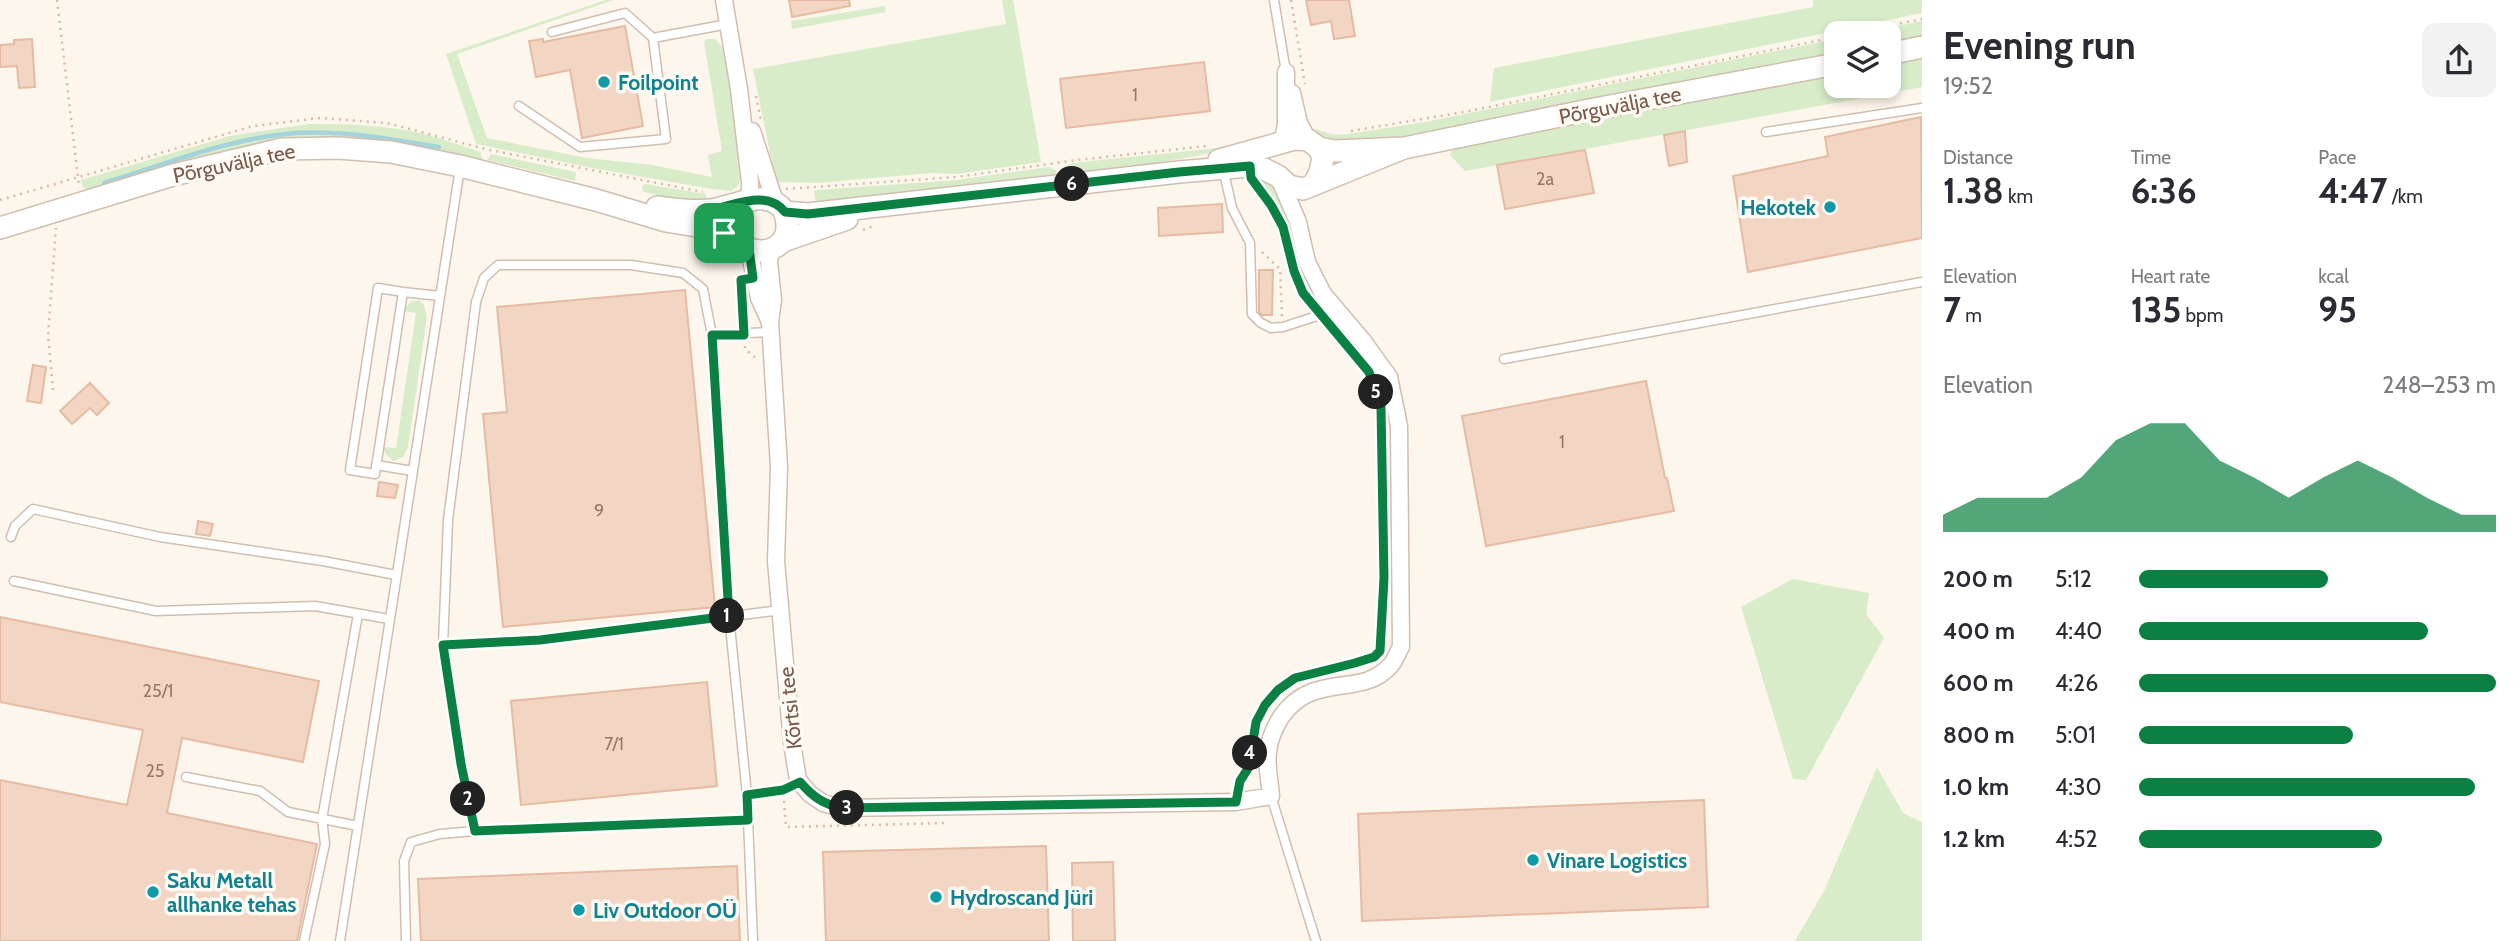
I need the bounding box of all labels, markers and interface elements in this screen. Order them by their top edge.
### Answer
map controls [1824,21,1901,98]
button: layers [1824,21,1901,98]
text: Evening run [1943,22,2136,69]
button: share [2422,23,2496,97]
place label: Foilpoint [618,70,699,95]
text: 19:52 [1943,72,1993,100]
marker: Foilpoint [596,74,612,90]
street label: Põrguvälja tee [1557,81,1684,130]
house number: 1 [1132,84,1138,106]
street label: Põrguvälja tee [171,138,298,189]
text: Distance [1943,146,2013,169]
text: Time [2131,146,2171,169]
text: Pace [2318,146,2356,169]
pin: 6 [1054,166,1090,202]
house number: 2a [1536,168,1554,190]
text: 1.38 [1943,169,2004,212]
text: 6:36 [2131,169,2197,212]
text: 4:47 [2318,169,2387,212]
text: 6 [1066,172,1077,195]
text: km [2004,185,2033,208]
text: /km [2387,185,2423,208]
place label: Hekotek [1740,195,1817,220]
marker: Hekotek [1822,199,1838,215]
pin [694,203,754,263]
icon: arrive [705,214,743,252]
text: Elevation [1943,265,2017,288]
text: Heart rate [2131,265,2210,288]
text: kcal [2318,265,2349,288]
text: 7 [1943,288,1961,331]
text: 135 [2131,288,2181,331]
text: 95 [2318,288,2357,331]
text: m [1961,304,1982,327]
text: bpm [2181,304,2223,327]
text: Elevation [1943,371,2033,399]
text: 248–253 m [2382,371,2496,399]
pin: 5 [1358,374,1394,410]
text: 5 [1370,380,1381,403]
house number: 1 [1559,431,1565,453]
house number: 9 [594,500,604,522]
text: 200 m [1943,565,2013,593]
text: 5:12 [2055,565,2092,593]
pin: 1 [710,598,744,634]
text: 1 [723,604,730,627]
text: 400 m [1943,617,2015,645]
text: 4:40 [2055,617,2102,645]
street label: Kõrtsi tee [773,665,807,750]
text: 600 m [1943,669,2014,697]
text: 4:26 [2055,669,2098,697]
house number: 25/1 [143,680,173,702]
text: 800 m [1943,721,2015,749]
text: 5:01 [2055,721,2096,749]
house number: 7/1 [604,733,624,755]
pin: 4 [1232,736,1268,770]
text: 4 [1244,741,1255,764]
house number: 25 [145,760,165,782]
text: 1.0 km [1943,773,2009,801]
text: 4:30 [2055,773,2102,801]
pin: 2 [450,782,486,816]
text: 2 [462,787,473,810]
pin: 3 [830,790,864,826]
text: 3 [841,796,852,819]
text: 1.2 km [1943,825,2005,853]
text: 4:52 [2055,825,2098,853]
place label: Vinare Logistics [1547,848,1687,873]
marker: Vinare Logistics [1525,852,1541,868]
place label: Saku Metall allhanke tehas [167,868,296,917]
marker: Saku Metall allhanke tehas [145,884,161,900]
place label: Hydroscand Jüri [950,885,1093,910]
marker: Hydroscand Jüri [928,889,944,905]
place label: Liv Outdoor OÜ [593,898,737,923]
marker: Liv Outdoor OÜ [571,902,587,918]

